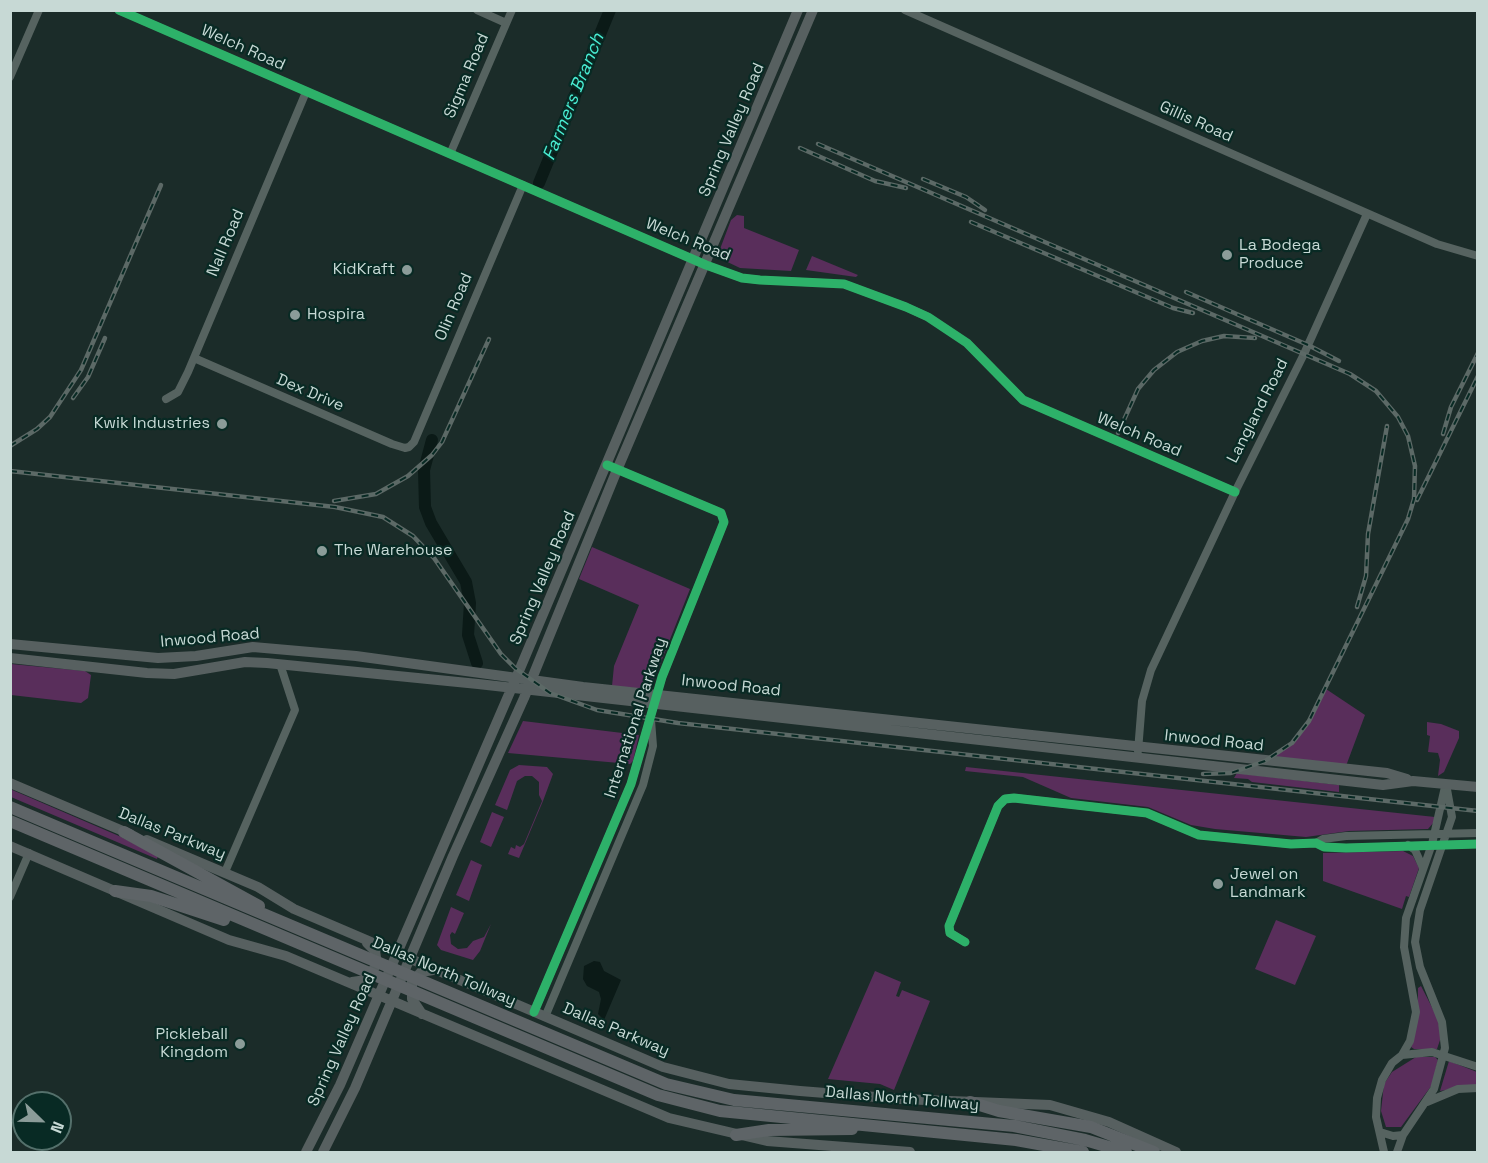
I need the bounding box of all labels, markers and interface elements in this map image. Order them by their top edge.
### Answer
street label: Welch Road [198,21,288,75]
water label: Farmers Branch [539,30,609,164]
street label: Sigma Road [441,31,493,121]
street label: Spring Valley Road [695,60,769,200]
street label: Gillis Road [1156,97,1236,147]
street label: Nall Road [203,207,249,279]
street label: Welch Road [643,214,733,266]
place label: La Bodega Produce [1239,236,1321,274]
marker: La Bodega Produce [1220,248,1234,262]
place label: KidKraft [333,260,395,280]
marker: KidKraft [400,263,414,277]
street label: Olin Road [431,270,477,344]
place label: Hospira [307,305,365,325]
marker: Hospira [288,308,302,322]
street label: Langland Road [1223,356,1293,466]
street label: Dex Drive [273,370,347,416]
street label: Welch Road [1094,409,1184,461]
place label: Kwik Industries [94,414,210,434]
marker: Kwik Industries [215,417,229,431]
street label: Spring Valley Road [506,508,580,648]
place label: The Warehouse [334,541,452,561]
marker: The Warehouse [315,544,329,558]
street label: Inwood Road [159,624,261,652]
street label: International Parkway [601,635,671,801]
street label: Inwood Road [680,671,782,701]
street label: Inwood Road [1163,726,1265,756]
street label: Dallas Parkway [116,804,228,864]
place label: Jewel on Landmark [1230,865,1306,903]
marker: Jewel on Landmark [1211,877,1225,891]
street label: Dallas North Tollway [369,933,519,1011]
street label: Spring Valley Road [304,971,380,1109]
street label: Dallas Parkway [560,999,672,1061]
place label: Pickleball Kingdom [156,1025,228,1063]
marker: Pickleball Kingdom [233,1037,247,1051]
street label: Dallas North Tollway [824,1083,980,1115]
north arrow [12,1091,72,1151]
text: N [45,1118,69,1136]

